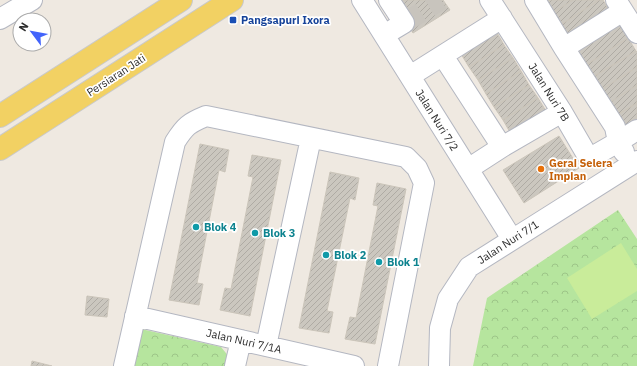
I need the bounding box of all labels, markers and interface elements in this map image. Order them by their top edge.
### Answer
north arrow [12,12,52,52]
place label: Pangsapuri Ixora [241,13,330,27]
marker: Pangsapuri Ixora [228,15,238,25]
text: N [15,20,32,34]
street label: Persiaran Jati [84,51,148,99]
street label: Jalan Nuri 7B [525,60,573,124]
street label: Jalan Nuri 7/2 [413,87,461,153]
place label: Gerai Selera Impian [549,156,613,183]
marker: Gerai Selera Impian [536,164,546,174]
street label: Jalan Nuri 7/1 [475,217,542,267]
place label: Blok 4 [204,220,237,234]
marker: Blok 4 [191,222,201,232]
place label: Blok 3 [263,226,295,240]
marker: Blok 3 [250,228,260,238]
place label: Blok 2 [334,248,367,262]
marker: Blok 2 [321,250,331,260]
place label: Blok 1 [387,255,420,269]
marker: Blok 1 [374,257,384,267]
street label: Jalan Nuri 7/1A [205,326,283,356]

